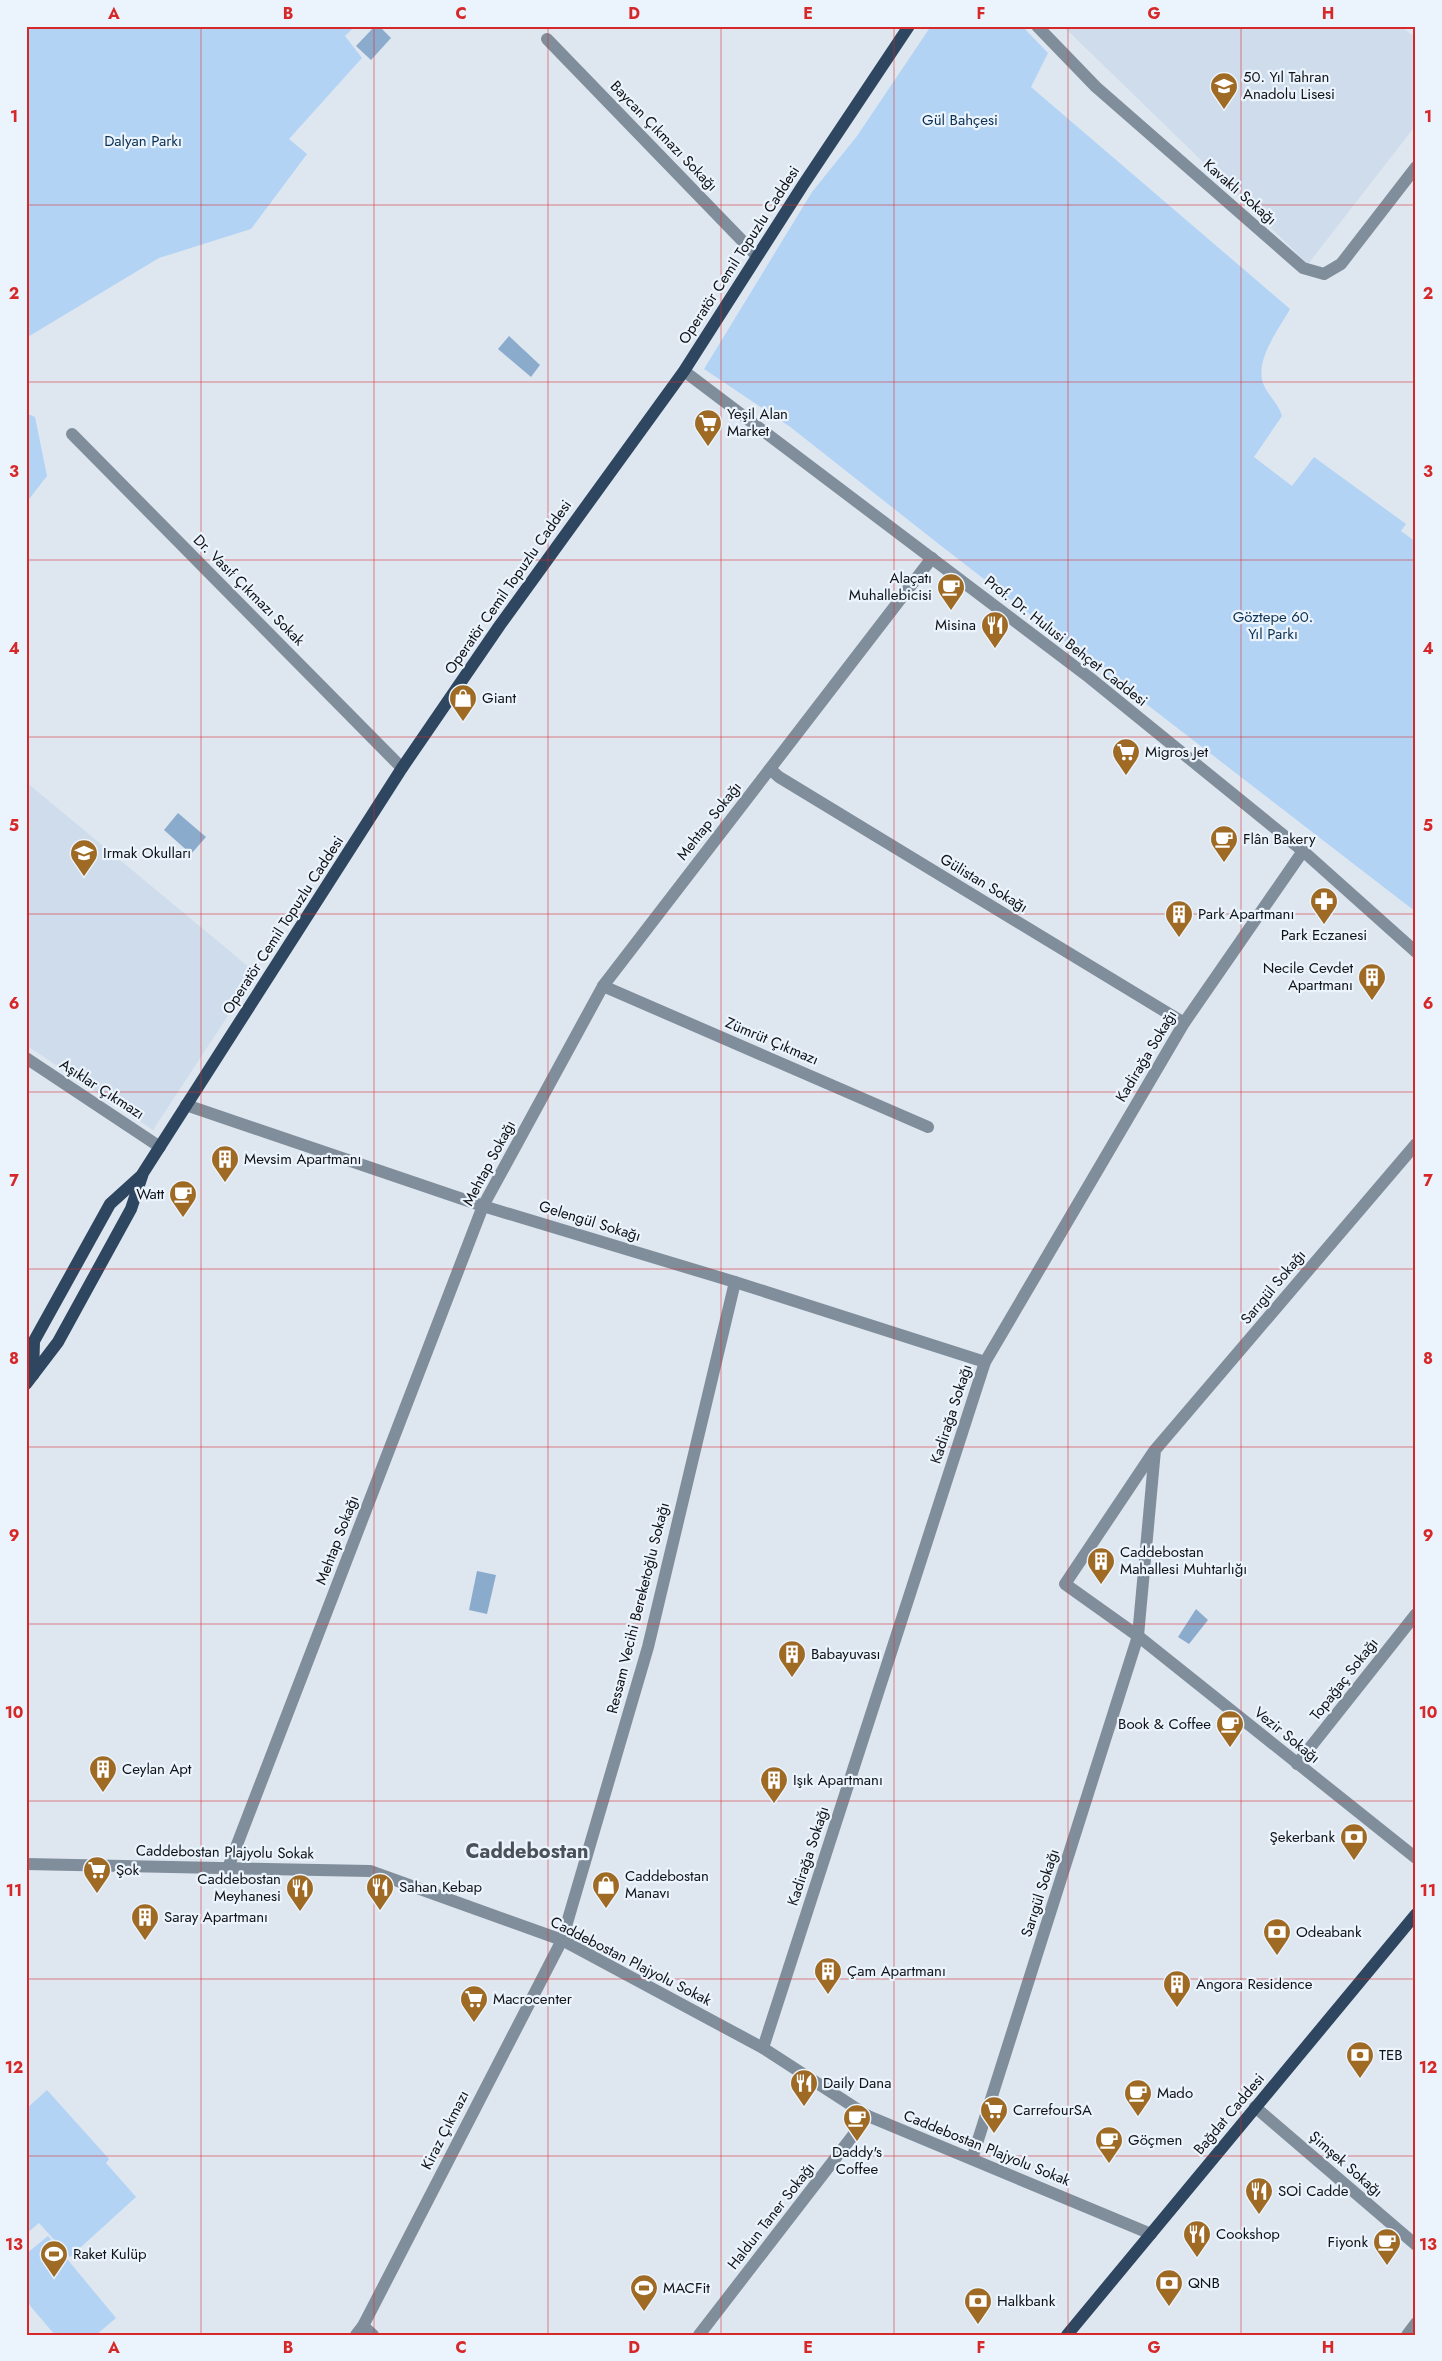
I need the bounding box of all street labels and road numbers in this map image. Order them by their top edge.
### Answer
street label: Baycan Çıkmazı Sokağı [605,76,723,196]
street label: Kavaklı Sokağı [1199,154,1281,230]
street label: Operatör Cemil Topuzlu Caddesi [673,162,805,348]
street label: Operatör Cemil Topuzlu Caddesi [439,495,577,679]
street label: Dr. Vasıf Çıkmazı Sokak [188,529,310,651]
street label: Prof. Dr. Hulusi Behçet Caddesi [980,570,1152,712]
street label: Mehtap Sokağı [671,777,747,865]
street label: Operatör Cemil Topuzlu Caddesi [217,832,349,1018]
street label: Gülistan Sokağı [936,848,1032,918]
street label: Kadirağa Sokağı [1110,1006,1182,1106]
street label: Zümrüt Çıkmazı [722,1011,822,1071]
street label: Aşıklar Çıkmazı [55,1053,149,1125]
street label: Mehtap Sokağı [457,1116,521,1210]
street label: Gelengül Sokağı [536,1195,644,1247]
street label: Sarıgül Sokağı [1235,1245,1311,1329]
street label: Kadirağa Sokağı [925,1361,977,1467]
street label: Mehtap Sokağı [310,1492,364,1588]
street label: Ressam Vecihi Bereketoğlu Sokağı [601,1500,675,1716]
street label: Topağaç Sokağı [1305,1633,1383,1725]
street label: Vezir Sokağı [1249,1701,1325,1769]
street label: Kadirağa Sokağı [782,1803,834,1909]
street label: Caddebostan Plajyolu Sokak [136,1839,315,1865]
street label: Sarıgül Sokağı [1015,1846,1065,1940]
street label: Caddebostan Plajyolu Sokak [547,1911,716,2011]
street label: Bağdat Caddesi [1188,2069,1270,2159]
street label: Kiraz Çıkmazı [416,2086,474,2174]
street label: Caddebostan Plajyolu Sokak [900,2104,1074,2192]
street label: Şimşek Sokağı [1304,2126,1388,2202]
street label: Haldun Taner Sokağı [722,2158,820,2274]

